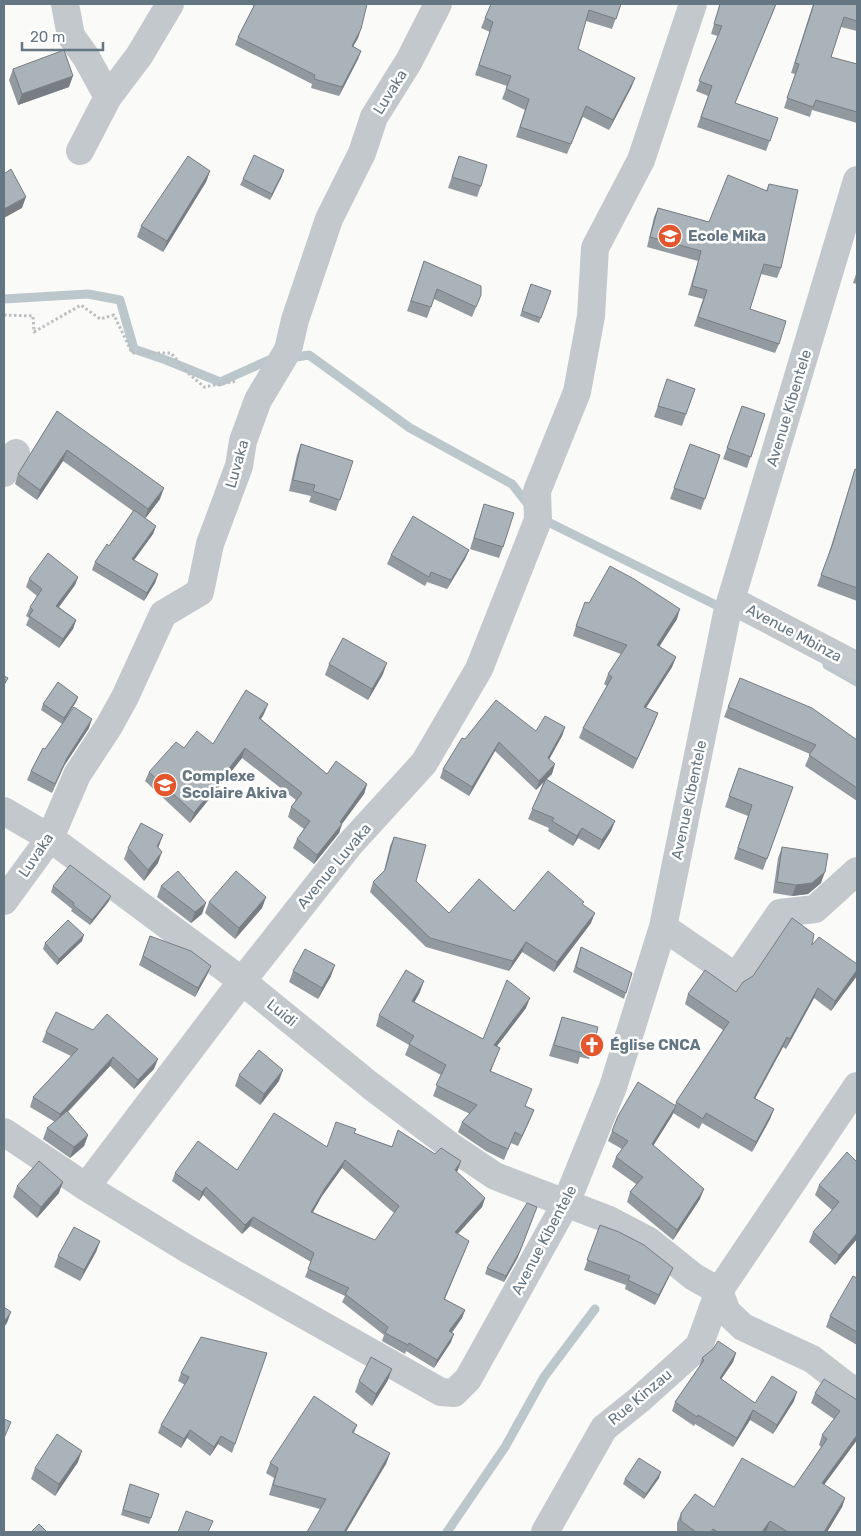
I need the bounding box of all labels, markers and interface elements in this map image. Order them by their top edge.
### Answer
scale bar [22,20,104,52]
text: 20 m [30,28,65,46]
street label: Luvaka [369,66,411,118]
school or university icon: Ecole Mika [657,223,683,249]
place label: Ecole Mika [688,227,766,245]
street label: Avenue Kibentele [763,347,815,469]
street label: Luvaka [222,438,252,490]
street label: Avenue Mbinza [743,600,845,666]
street label: Avenue Kibentele [668,739,710,861]
place label: Complexe Scolaire Akiva [182,767,287,802]
school or university icon: Complexe Scolaire Akiva [152,772,178,798]
street label: Avenue Luvaka [293,820,375,912]
street label: Luvaka [15,829,57,881]
street label: Luidi [263,995,301,1031]
church icon: Église CNCA [579,1032,605,1058]
place label: Église CNCA [610,1036,701,1054]
street label: Avenue Kibentele [508,1182,580,1298]
street label: Rue Kinzau [604,1365,676,1429]

